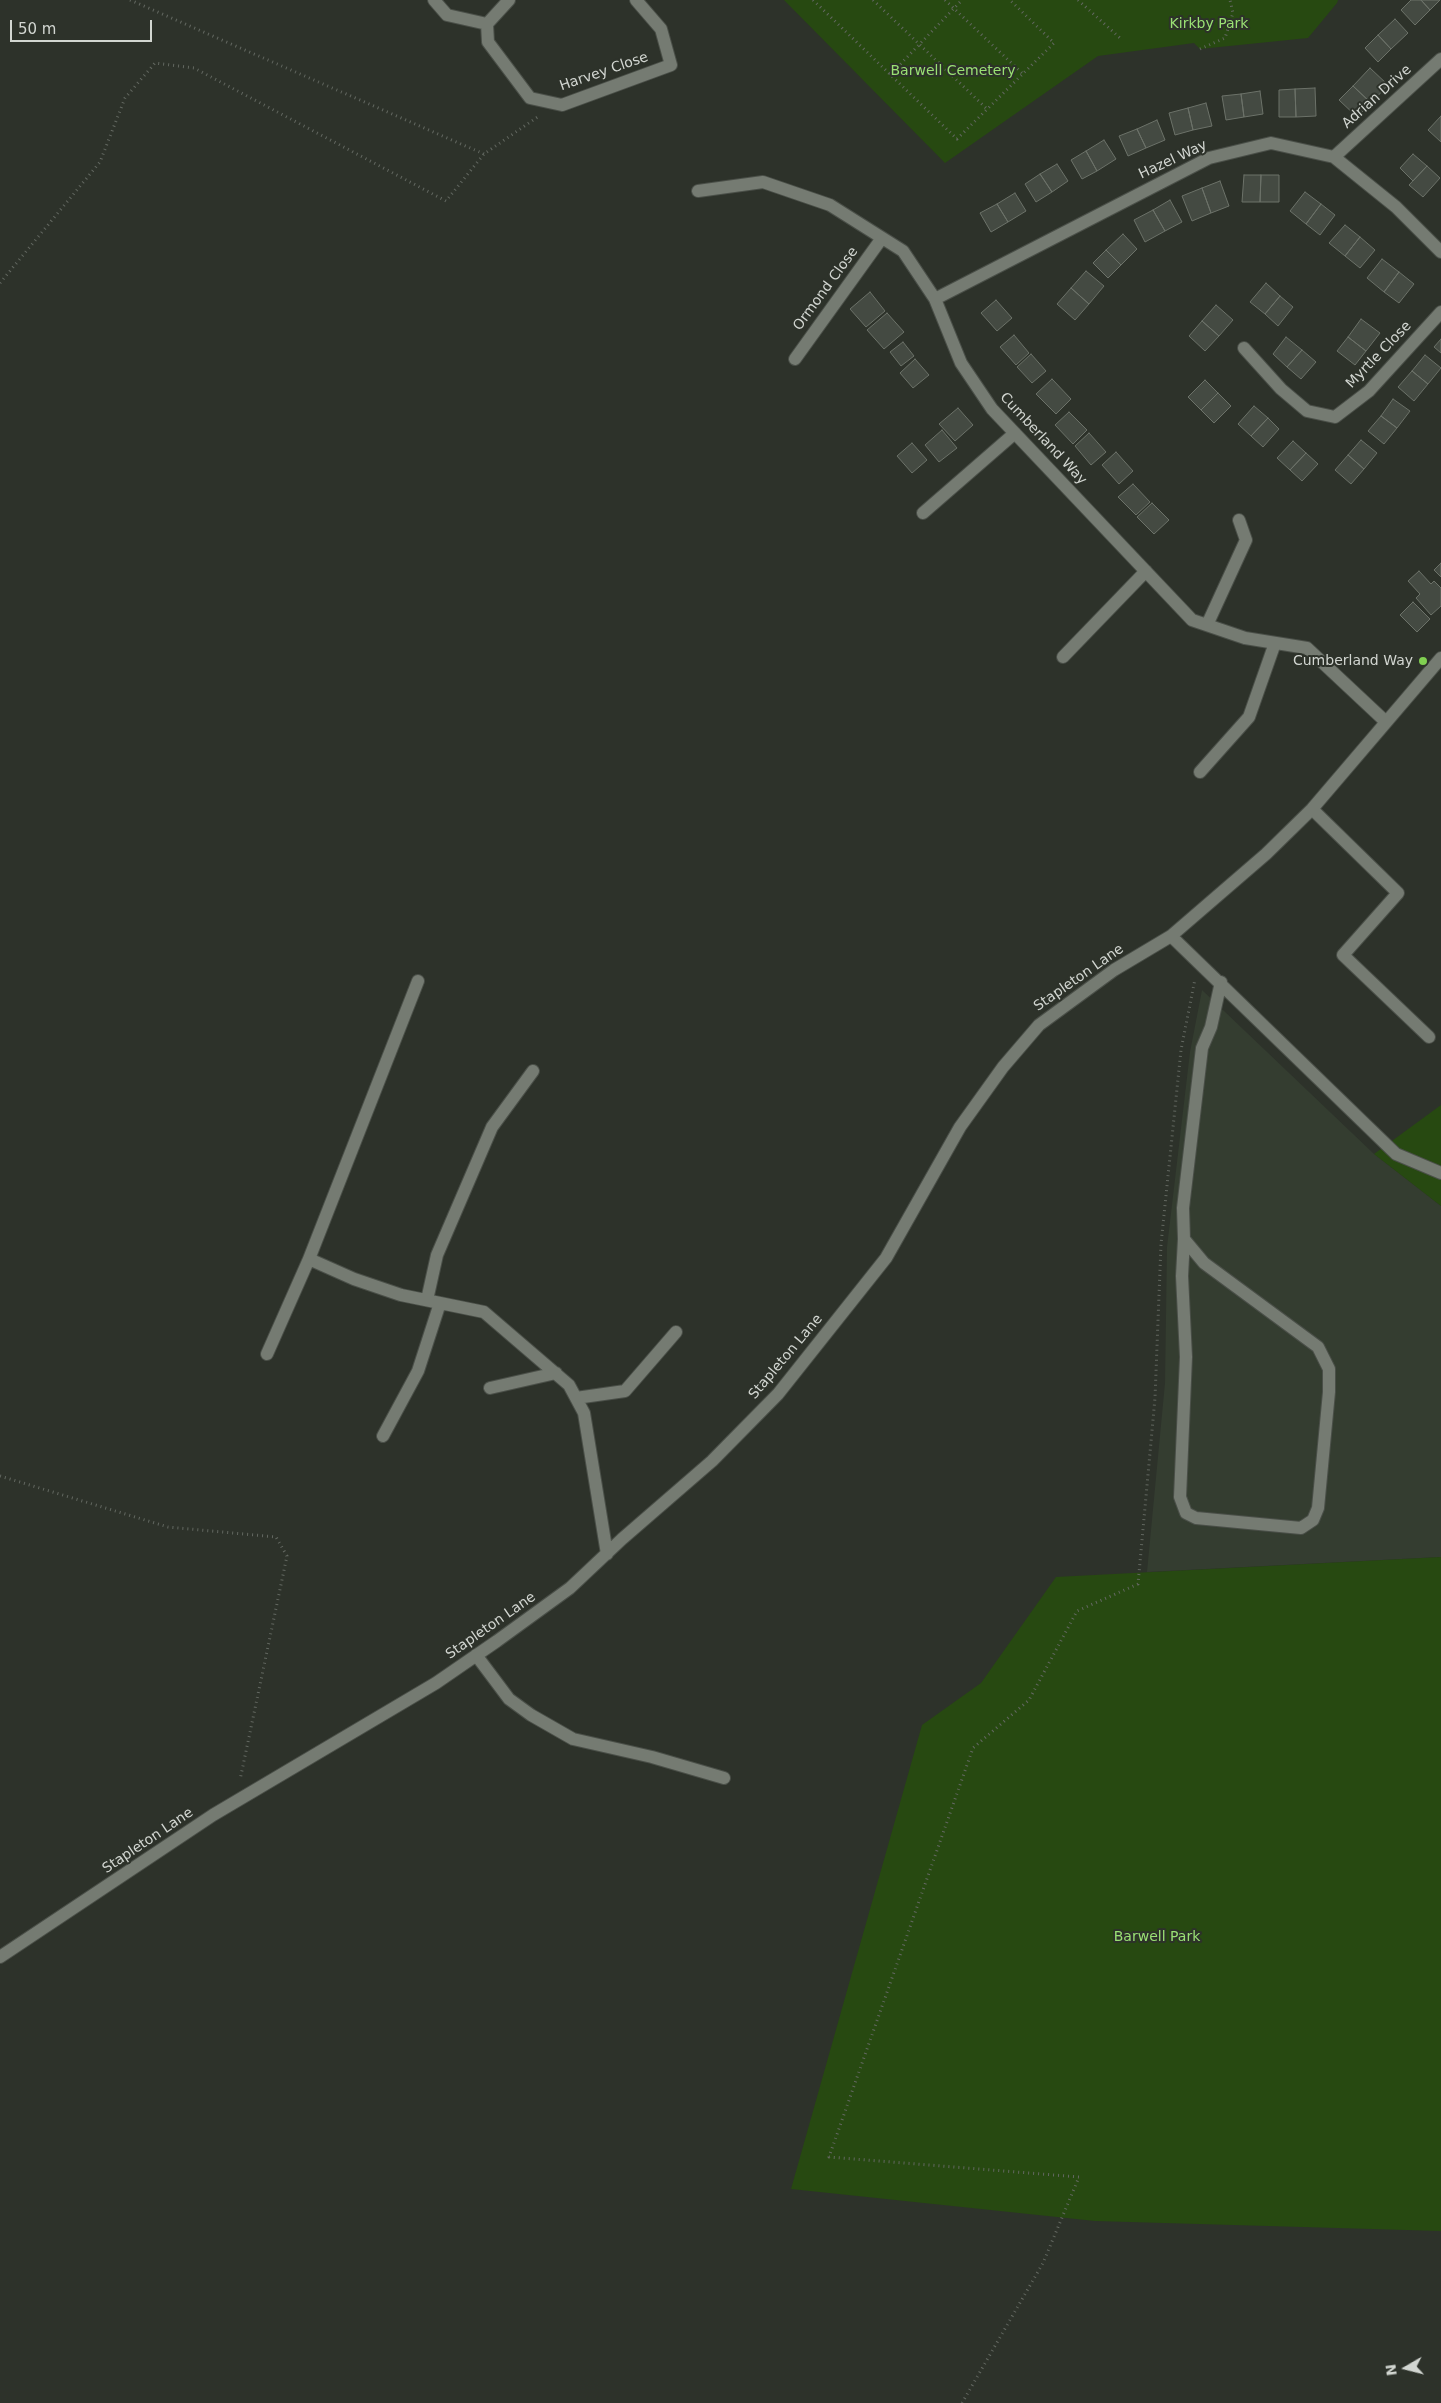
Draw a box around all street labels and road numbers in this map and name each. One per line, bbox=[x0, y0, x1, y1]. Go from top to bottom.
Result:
street label: Harvey Close bbox=[557, 49, 651, 95]
street label: Adrian Drive bbox=[1339, 62, 1415, 132]
street label: Hazel Way bbox=[1136, 137, 1210, 183]
street label: Ormond Close bbox=[790, 244, 862, 334]
street label: Myrtle Close bbox=[1343, 318, 1415, 392]
street label: Cumberland Way bbox=[996, 389, 1090, 489]
street label: Stapleton Lane bbox=[1031, 941, 1127, 1015]
street label: Stapleton Lane bbox=[746, 1311, 826, 1403]
street label: Stapleton Lane bbox=[443, 1589, 539, 1663]
street label: Stapleton Lane bbox=[100, 1805, 196, 1877]

